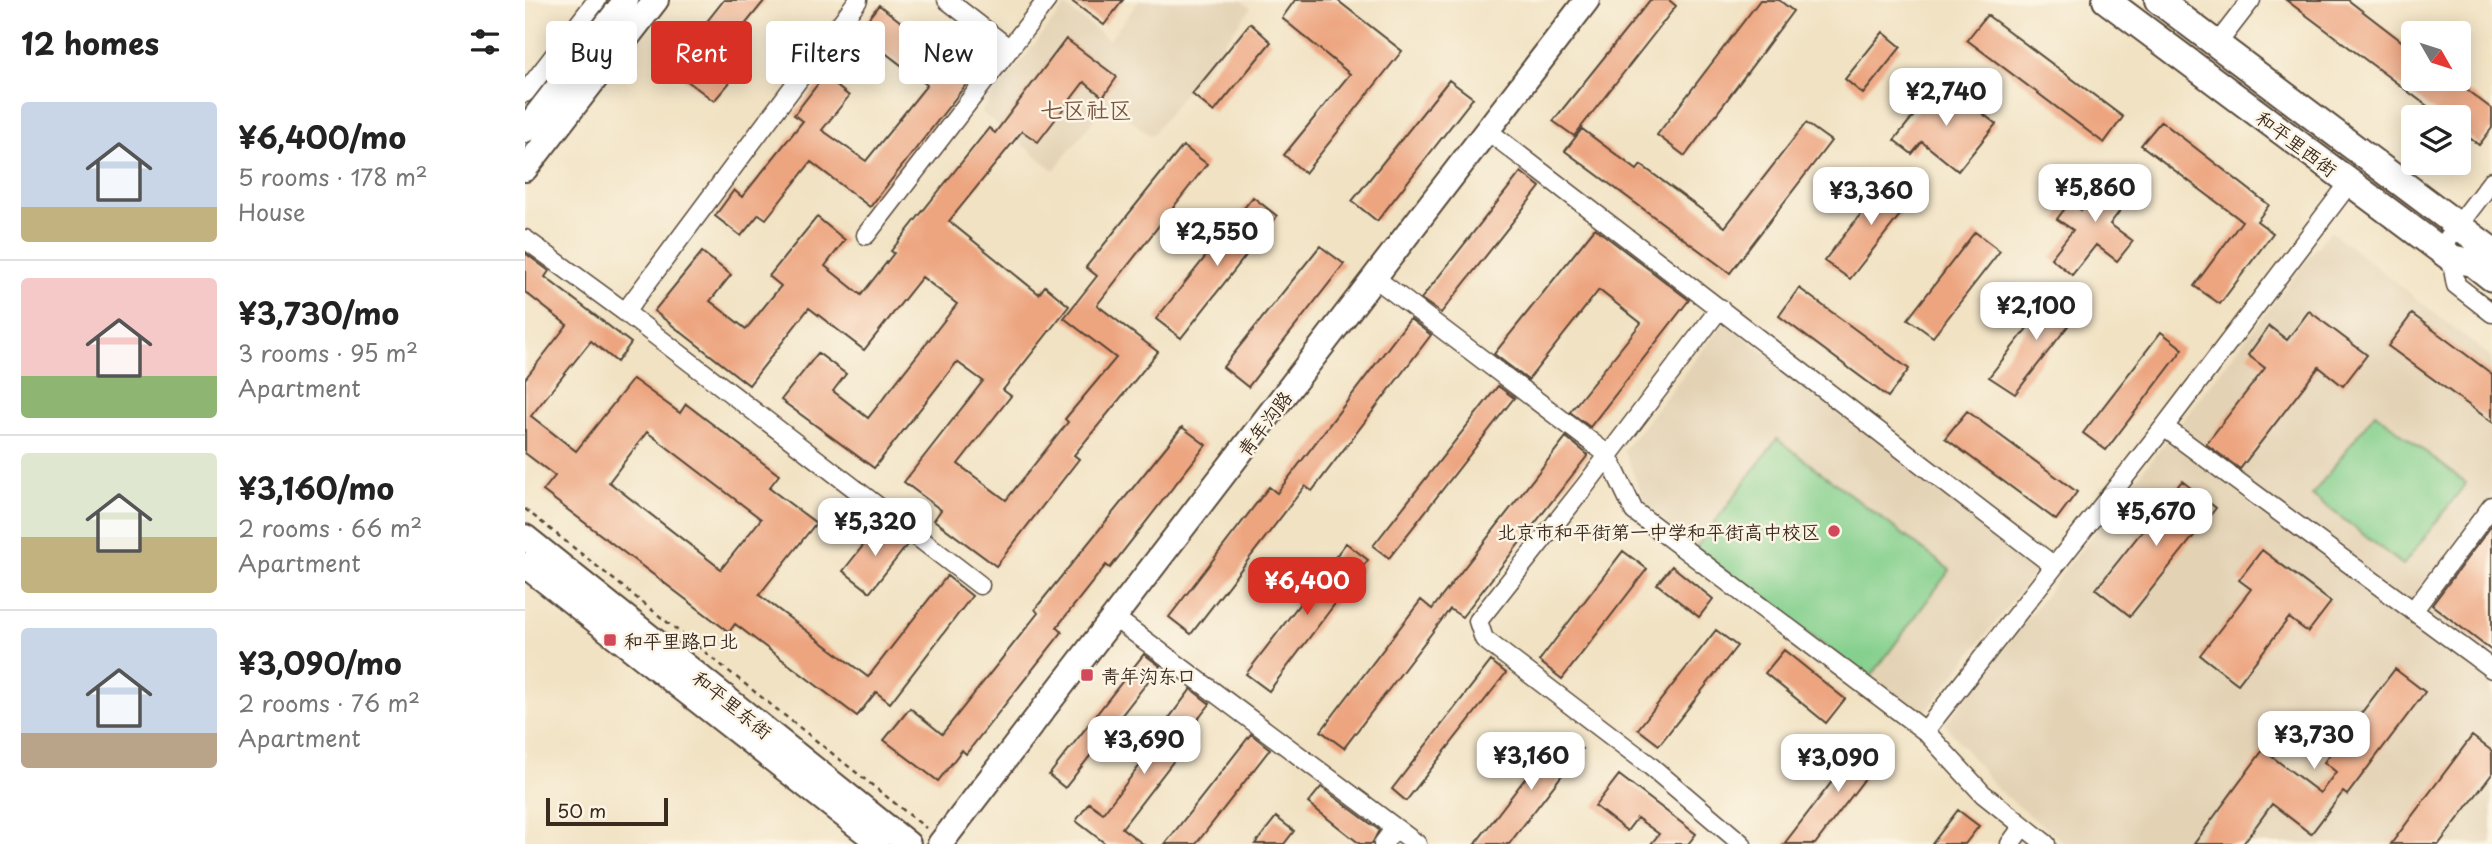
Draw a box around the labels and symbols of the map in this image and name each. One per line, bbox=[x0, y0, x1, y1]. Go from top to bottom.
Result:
north arrow bbox=[2401, 21, 2471, 91]
pin: ¥2,740 bbox=[1889, 68, 2003, 128]
district label: 七区社区 bbox=[1040, 91, 1132, 126]
street label: 和平里西街 bbox=[2251, 103, 2343, 183]
pin: ¥5,860 bbox=[2038, 164, 2152, 224]
pin: ¥3,360 bbox=[1814, 168, 1928, 227]
pin: ¥2,550 bbox=[1160, 208, 1274, 268]
pin: ¥2,100 bbox=[1979, 282, 2093, 342]
street label: 青年沟路 bbox=[1230, 384, 1298, 462]
pin: ¥5,670 bbox=[2099, 489, 2213, 548]
pin: ¥5,320 bbox=[818, 498, 932, 558]
place label: 北京市和平街第一中学和平街高中校区 bbox=[1497, 517, 1820, 545]
marker: 北京市和平街第一中学和平街高中校区 bbox=[1826, 523, 1842, 539]
pin: ¥6,400 bbox=[1250, 558, 1364, 617]
place label: 和平里路口北 bbox=[624, 626, 738, 654]
marker: 和平里路口北 bbox=[602, 632, 618, 648]
place label: 青年沟东口 bbox=[1101, 661, 1196, 689]
street label: 和平里东街 bbox=[687, 663, 779, 745]
marker: 青年沟东口 bbox=[1079, 667, 1095, 683]
pin: ¥3,730 bbox=[2257, 712, 2371, 771]
pin: ¥3,690 bbox=[1087, 716, 1201, 776]
pin: ¥3,160 bbox=[1474, 732, 1588, 792]
pin: ¥3,090 bbox=[1781, 734, 1895, 794]
scale bar bbox=[546, 795, 669, 827]

